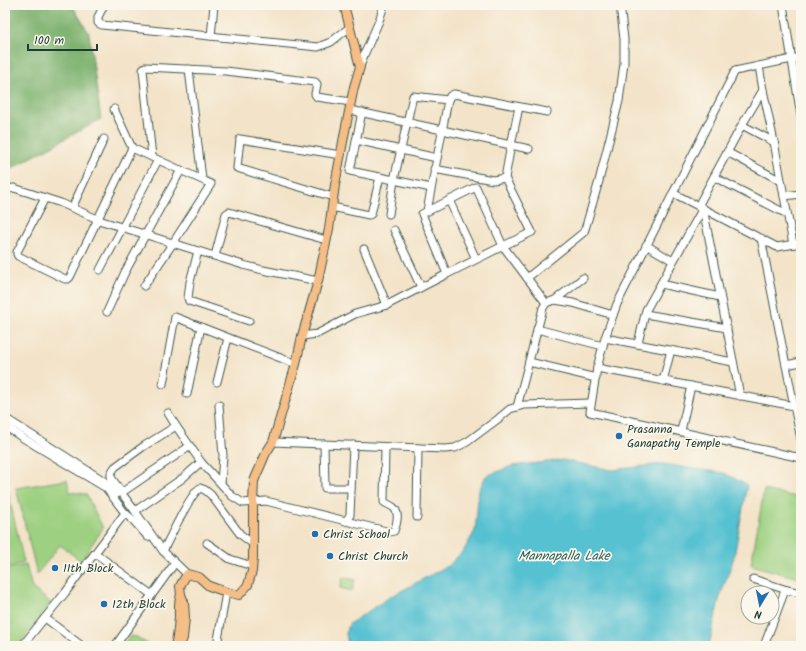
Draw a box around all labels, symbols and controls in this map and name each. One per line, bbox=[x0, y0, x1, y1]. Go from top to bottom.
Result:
scale bar bbox=[28, 26, 97, 52]
text: 100 m bbox=[34, 31, 65, 50]
place label: Prasanna Ganapathy Temple bbox=[627, 420, 721, 453]
marker: Prasanna Ganapathy Temple bbox=[614, 431, 624, 441]
place label: Christ School bbox=[323, 525, 390, 544]
marker: Christ School bbox=[310, 529, 320, 539]
water label: Mannapalla Lake bbox=[518, 546, 611, 567]
place label: Christ Church bbox=[338, 547, 408, 566]
marker: Christ Church bbox=[325, 551, 335, 561]
place label: 11th Block bbox=[63, 559, 114, 578]
marker: 11th Block bbox=[50, 563, 60, 573]
north arrow bbox=[740, 585, 780, 625]
place label: 12th Block bbox=[112, 595, 166, 614]
marker: 12th Block bbox=[99, 599, 109, 609]
text: N bbox=[753, 604, 763, 623]

